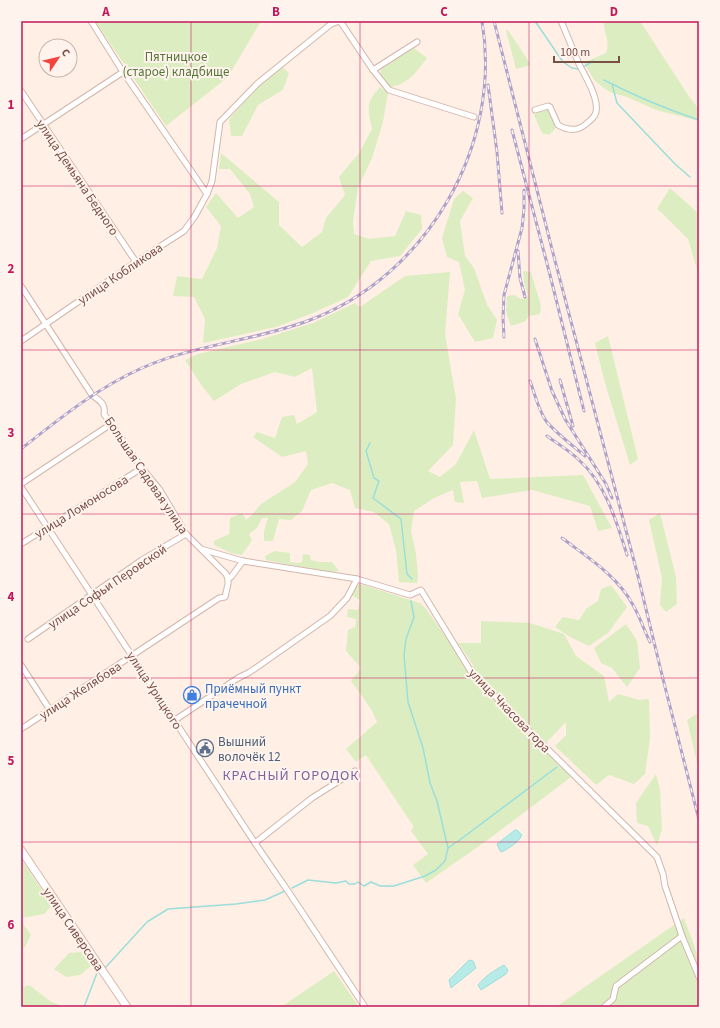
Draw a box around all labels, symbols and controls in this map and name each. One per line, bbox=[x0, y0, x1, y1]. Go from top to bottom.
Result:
text: A bbox=[101, 3, 110, 21]
text: B bbox=[272, 3, 280, 21]
text: C bbox=[440, 3, 448, 21]
text: D bbox=[610, 3, 618, 21]
north arrow bbox=[38, 38, 78, 78]
scale bar bbox=[554, 38, 619, 64]
text: 100 m bbox=[560, 44, 590, 61]
text: С bbox=[58, 46, 74, 60]
park label: Пятницкое (старое) кладбище bbox=[123, 48, 229, 81]
text: 1 bbox=[8, 96, 15, 114]
street label: улица Демьяна Бедного bbox=[32, 116, 123, 239]
street label: улица Кобликова bbox=[75, 239, 167, 309]
text: 2 bbox=[8, 260, 15, 278]
street label: Большая Садовая улица bbox=[100, 413, 192, 538]
text: 3 bbox=[8, 424, 15, 442]
street label: улица Ломоносова bbox=[31, 471, 132, 543]
street label: улица Софьи Перовской bbox=[45, 540, 170, 633]
text: 4 bbox=[8, 588, 15, 606]
street label: улица Урицкого bbox=[122, 648, 186, 733]
street label: улица Желябова bbox=[36, 658, 125, 724]
street label: улица Чкасова гора bbox=[464, 664, 554, 757]
place label: Приёмный пункт прачечной bbox=[205, 680, 301, 713]
shop icon: Приёмный пункт прачечной bbox=[182, 685, 202, 705]
place label: Вышний волочёк 12 bbox=[218, 733, 281, 766]
public building icon: Вышний волочёк 12 bbox=[195, 738, 215, 758]
text: 5 bbox=[8, 752, 15, 770]
district label: КРАСНЫЙ ГОРОДОК bbox=[223, 766, 359, 786]
street label: улица Сиверсова bbox=[38, 884, 108, 975]
text: 6 bbox=[8, 916, 15, 934]

